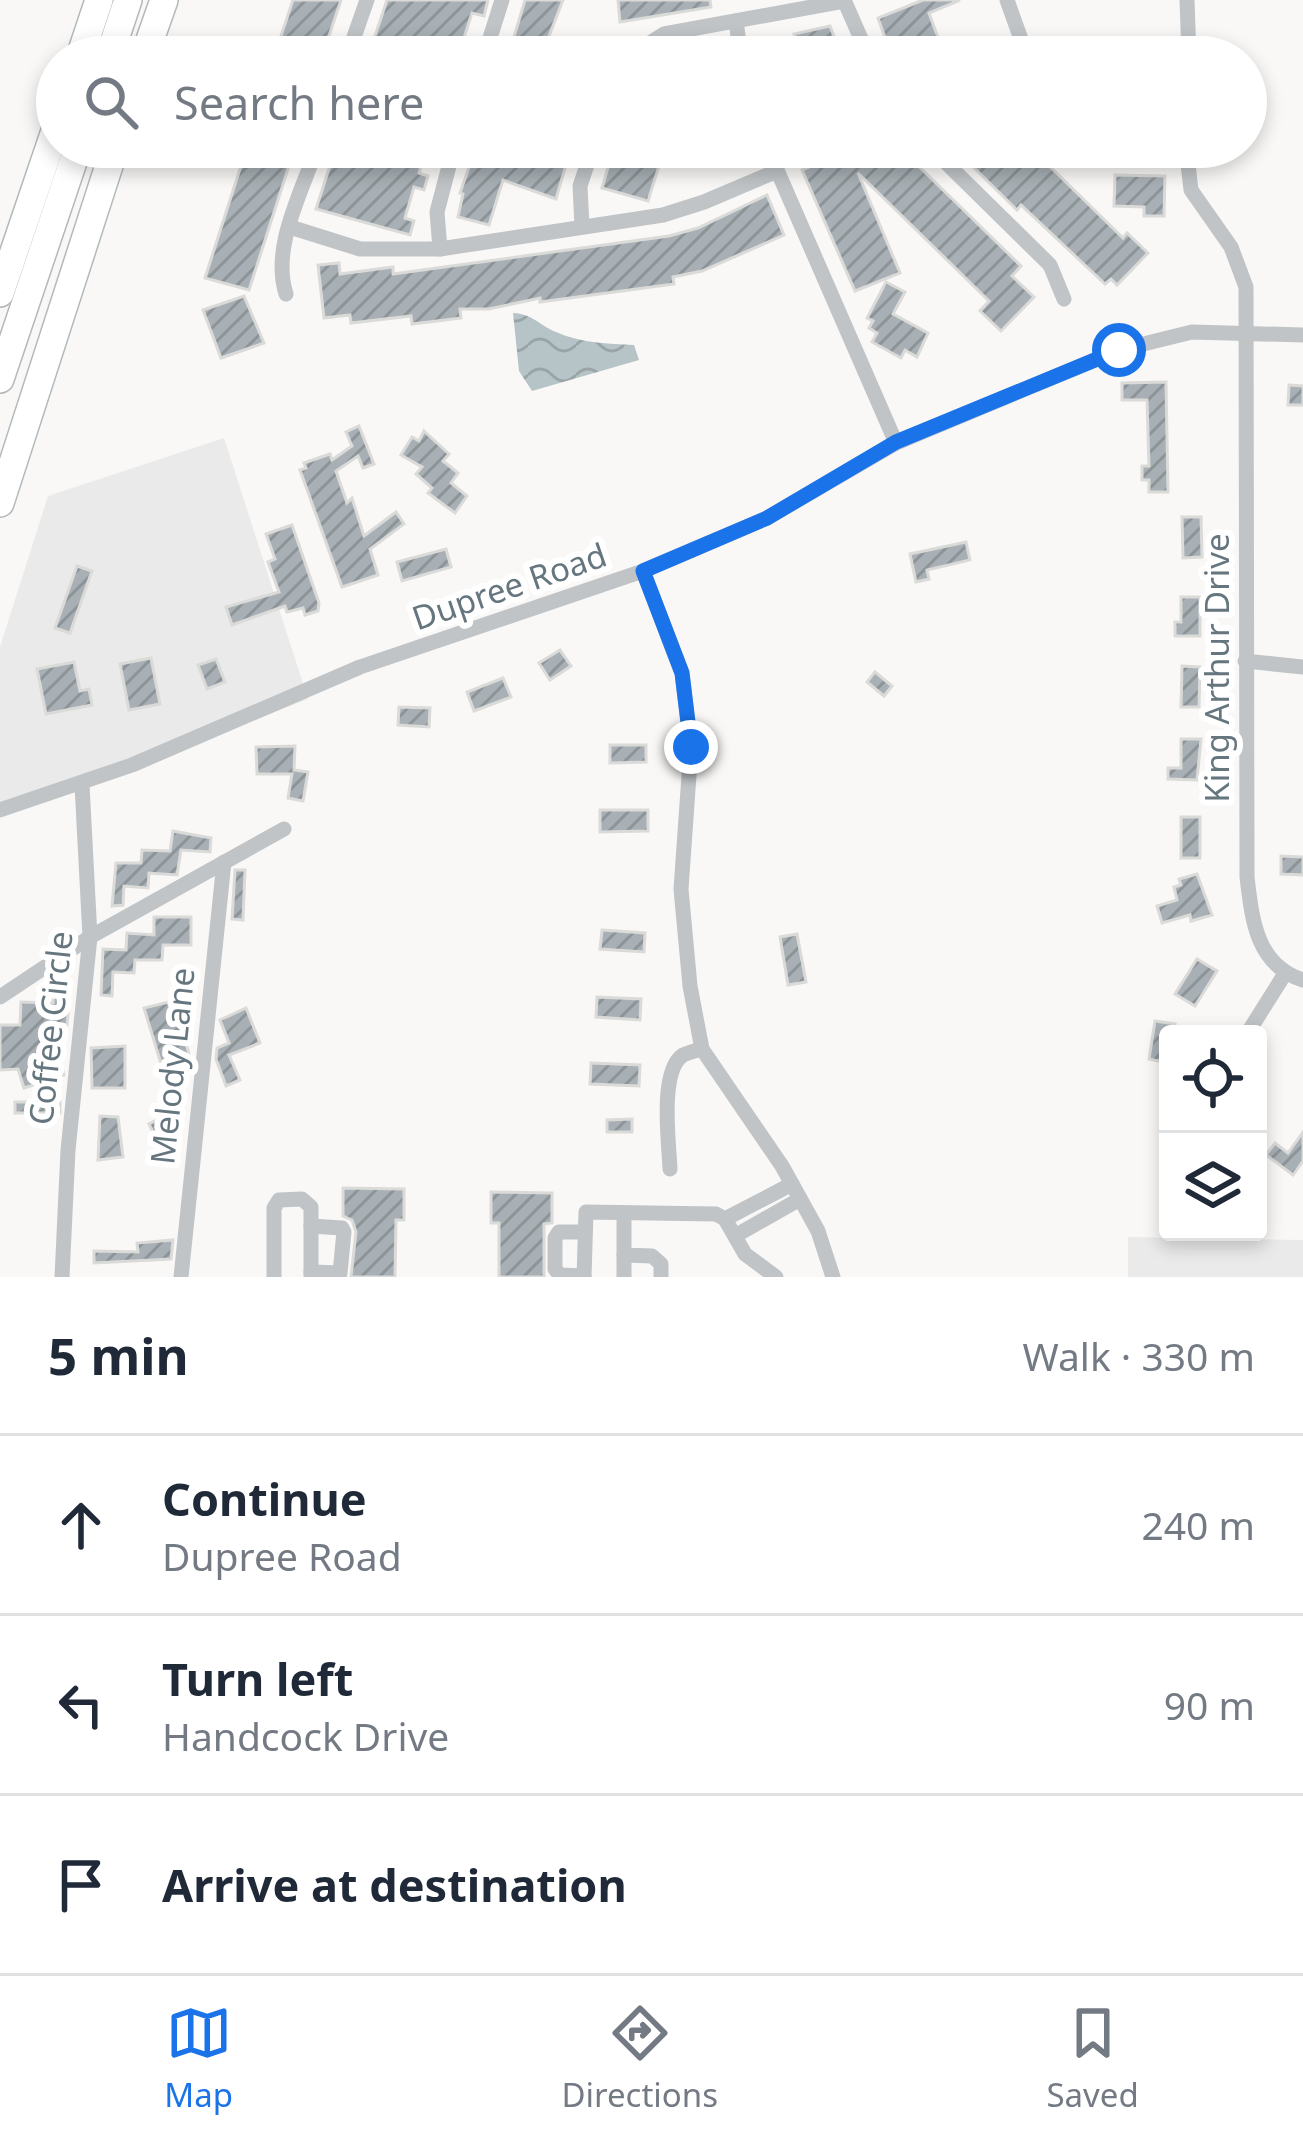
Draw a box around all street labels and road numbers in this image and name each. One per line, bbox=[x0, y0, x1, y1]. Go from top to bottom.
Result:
street label: Dupree Road bbox=[406, 532, 612, 640]
street label: King Arthur Drive bbox=[1194, 533, 1239, 803]
street label: Coffee Circle bbox=[17, 929, 83, 1127]
street label: Melody Lane bbox=[139, 965, 205, 1167]

